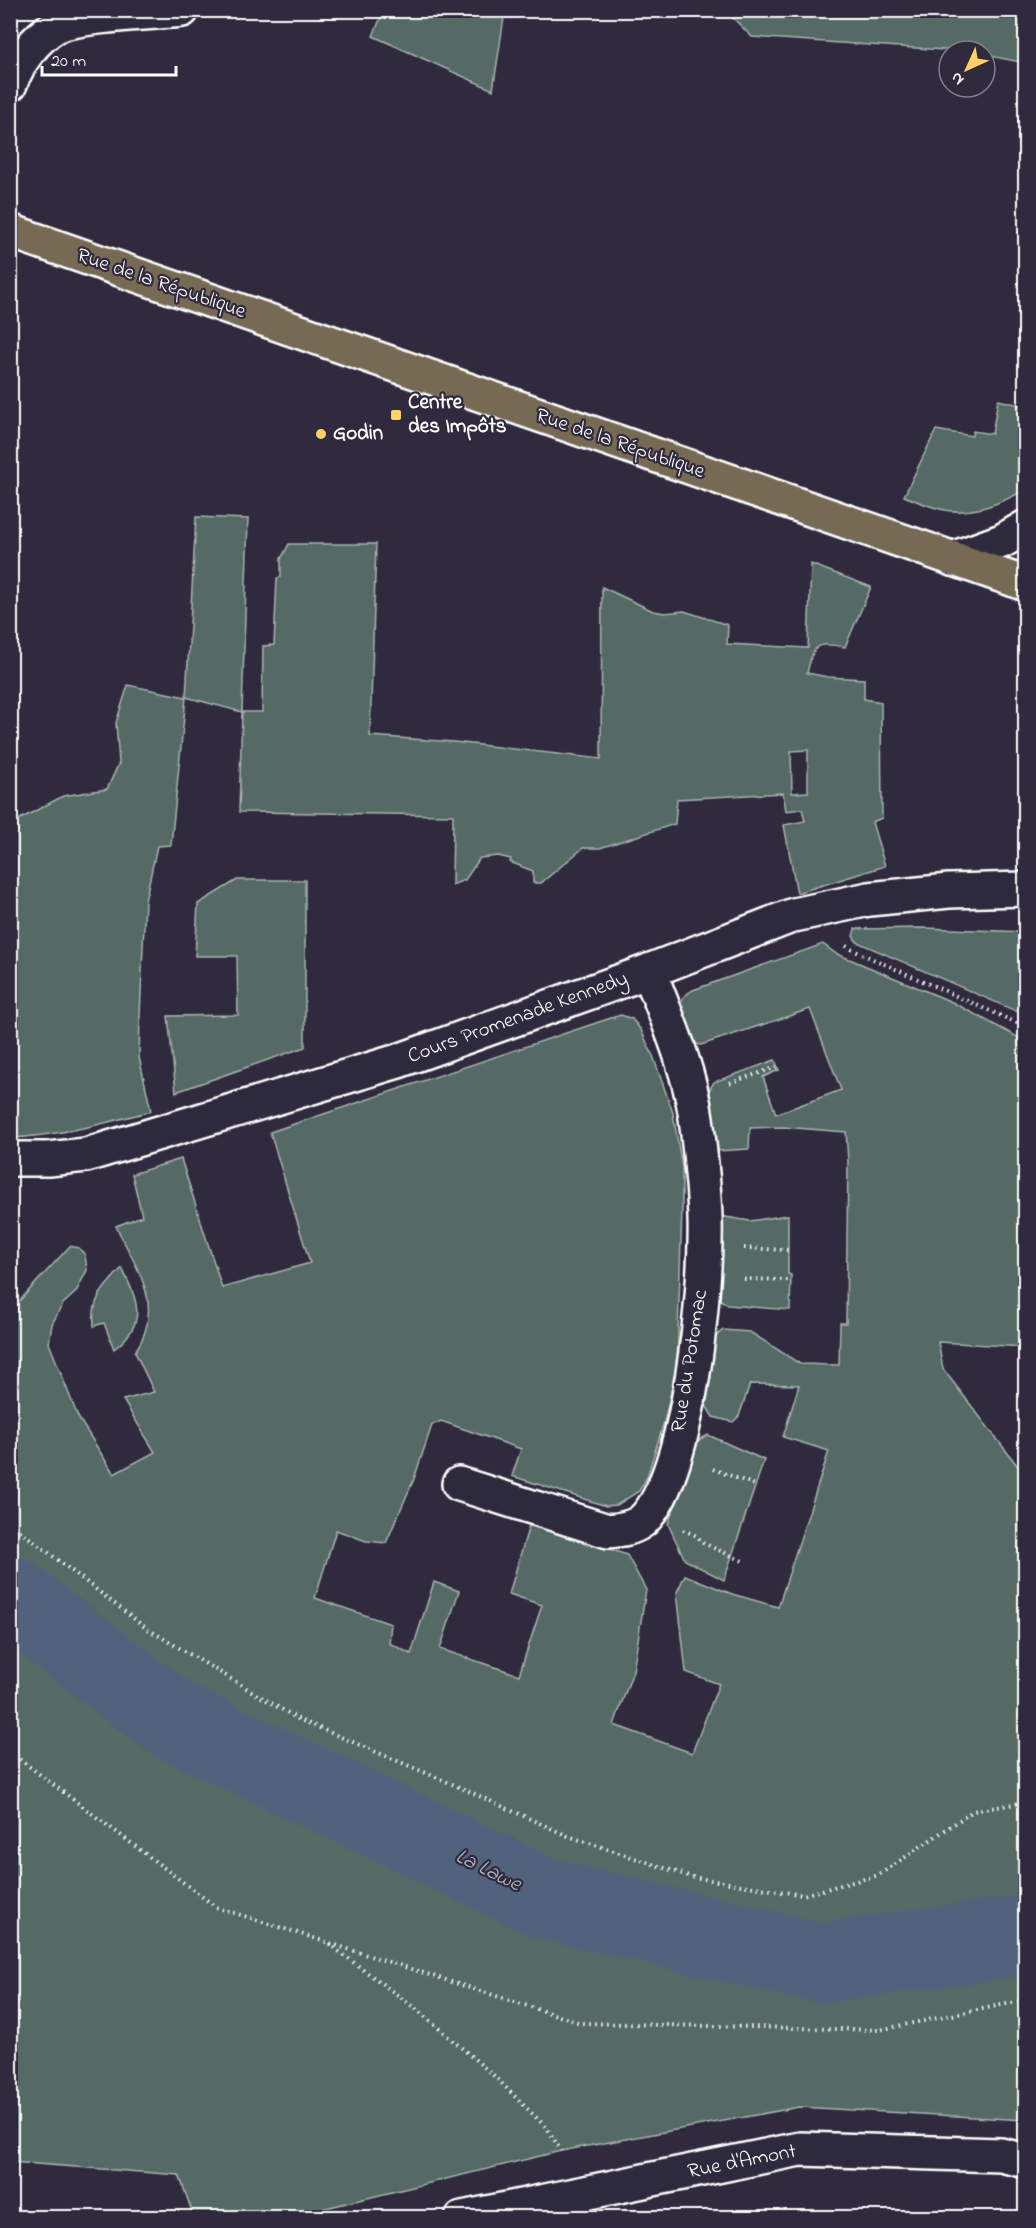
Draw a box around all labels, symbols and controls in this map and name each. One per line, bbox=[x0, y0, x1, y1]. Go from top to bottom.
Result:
scale bar bbox=[42, 39, 176, 77]
north arrow bbox=[937, 39, 997, 99]
text: 20 m bbox=[51, 49, 86, 75]
text: N bbox=[945, 66, 970, 91]
street label: Rue de la République bbox=[72, 241, 250, 327]
place label: Centre des Impôts bbox=[408, 388, 507, 442]
street label: Rue de la République bbox=[531, 401, 709, 487]
marker: Centre des Impôts bbox=[389, 408, 403, 422]
place label: Godin bbox=[333, 419, 383, 449]
marker: Godin bbox=[314, 427, 328, 441]
street label: Cours Promenade Kennedy bbox=[404, 964, 633, 1074]
street label: Rue du Potomac bbox=[664, 1287, 716, 1434]
water label: La Lawe bbox=[450, 1841, 527, 1901]
street label: Rue d'Amont bbox=[685, 2137, 799, 2187]

